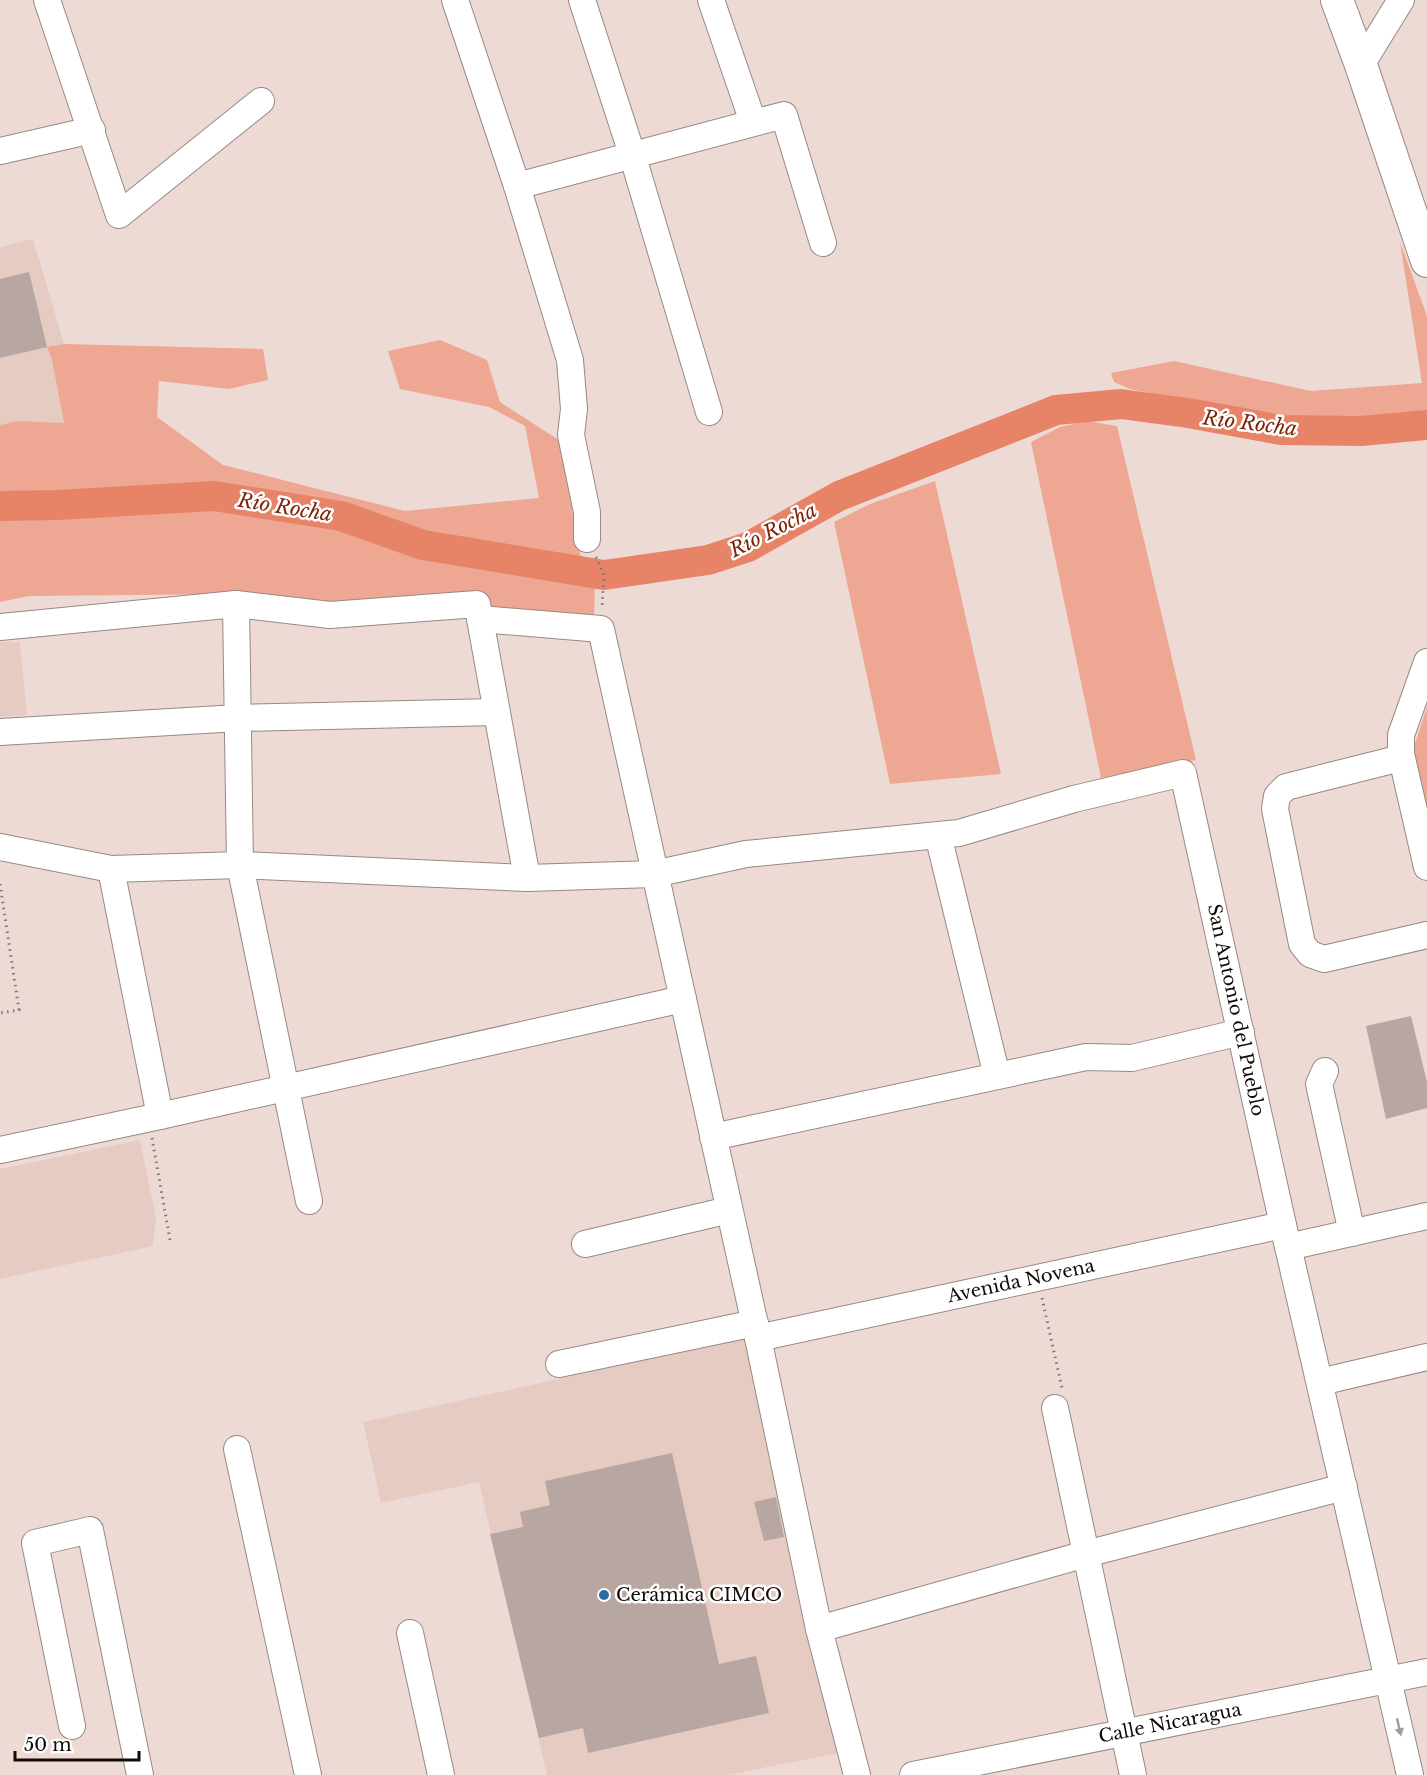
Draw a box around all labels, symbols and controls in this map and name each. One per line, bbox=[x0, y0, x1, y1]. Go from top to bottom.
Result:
water label: Río Rocha bbox=[1201, 405, 1298, 441]
water label: Río Rocha bbox=[235, 488, 334, 526]
water label: Río Rocha bbox=[724, 498, 821, 563]
street label: San Antonio del Pueblo bbox=[1203, 902, 1269, 1118]
street label: Avenida Novena bbox=[944, 1255, 1097, 1308]
place label: Cerámica CIMCO bbox=[616, 1584, 782, 1606]
marker: Cerámica CIMCO bbox=[597, 1588, 611, 1602]
street label: Calle Nicaragua bbox=[1097, 1698, 1243, 1748]
one-way arrow bbox=[1395, 1718, 1405, 1736]
scale bar bbox=[15, 1724, 140, 1762]
text: 50 m bbox=[24, 1734, 72, 1756]

